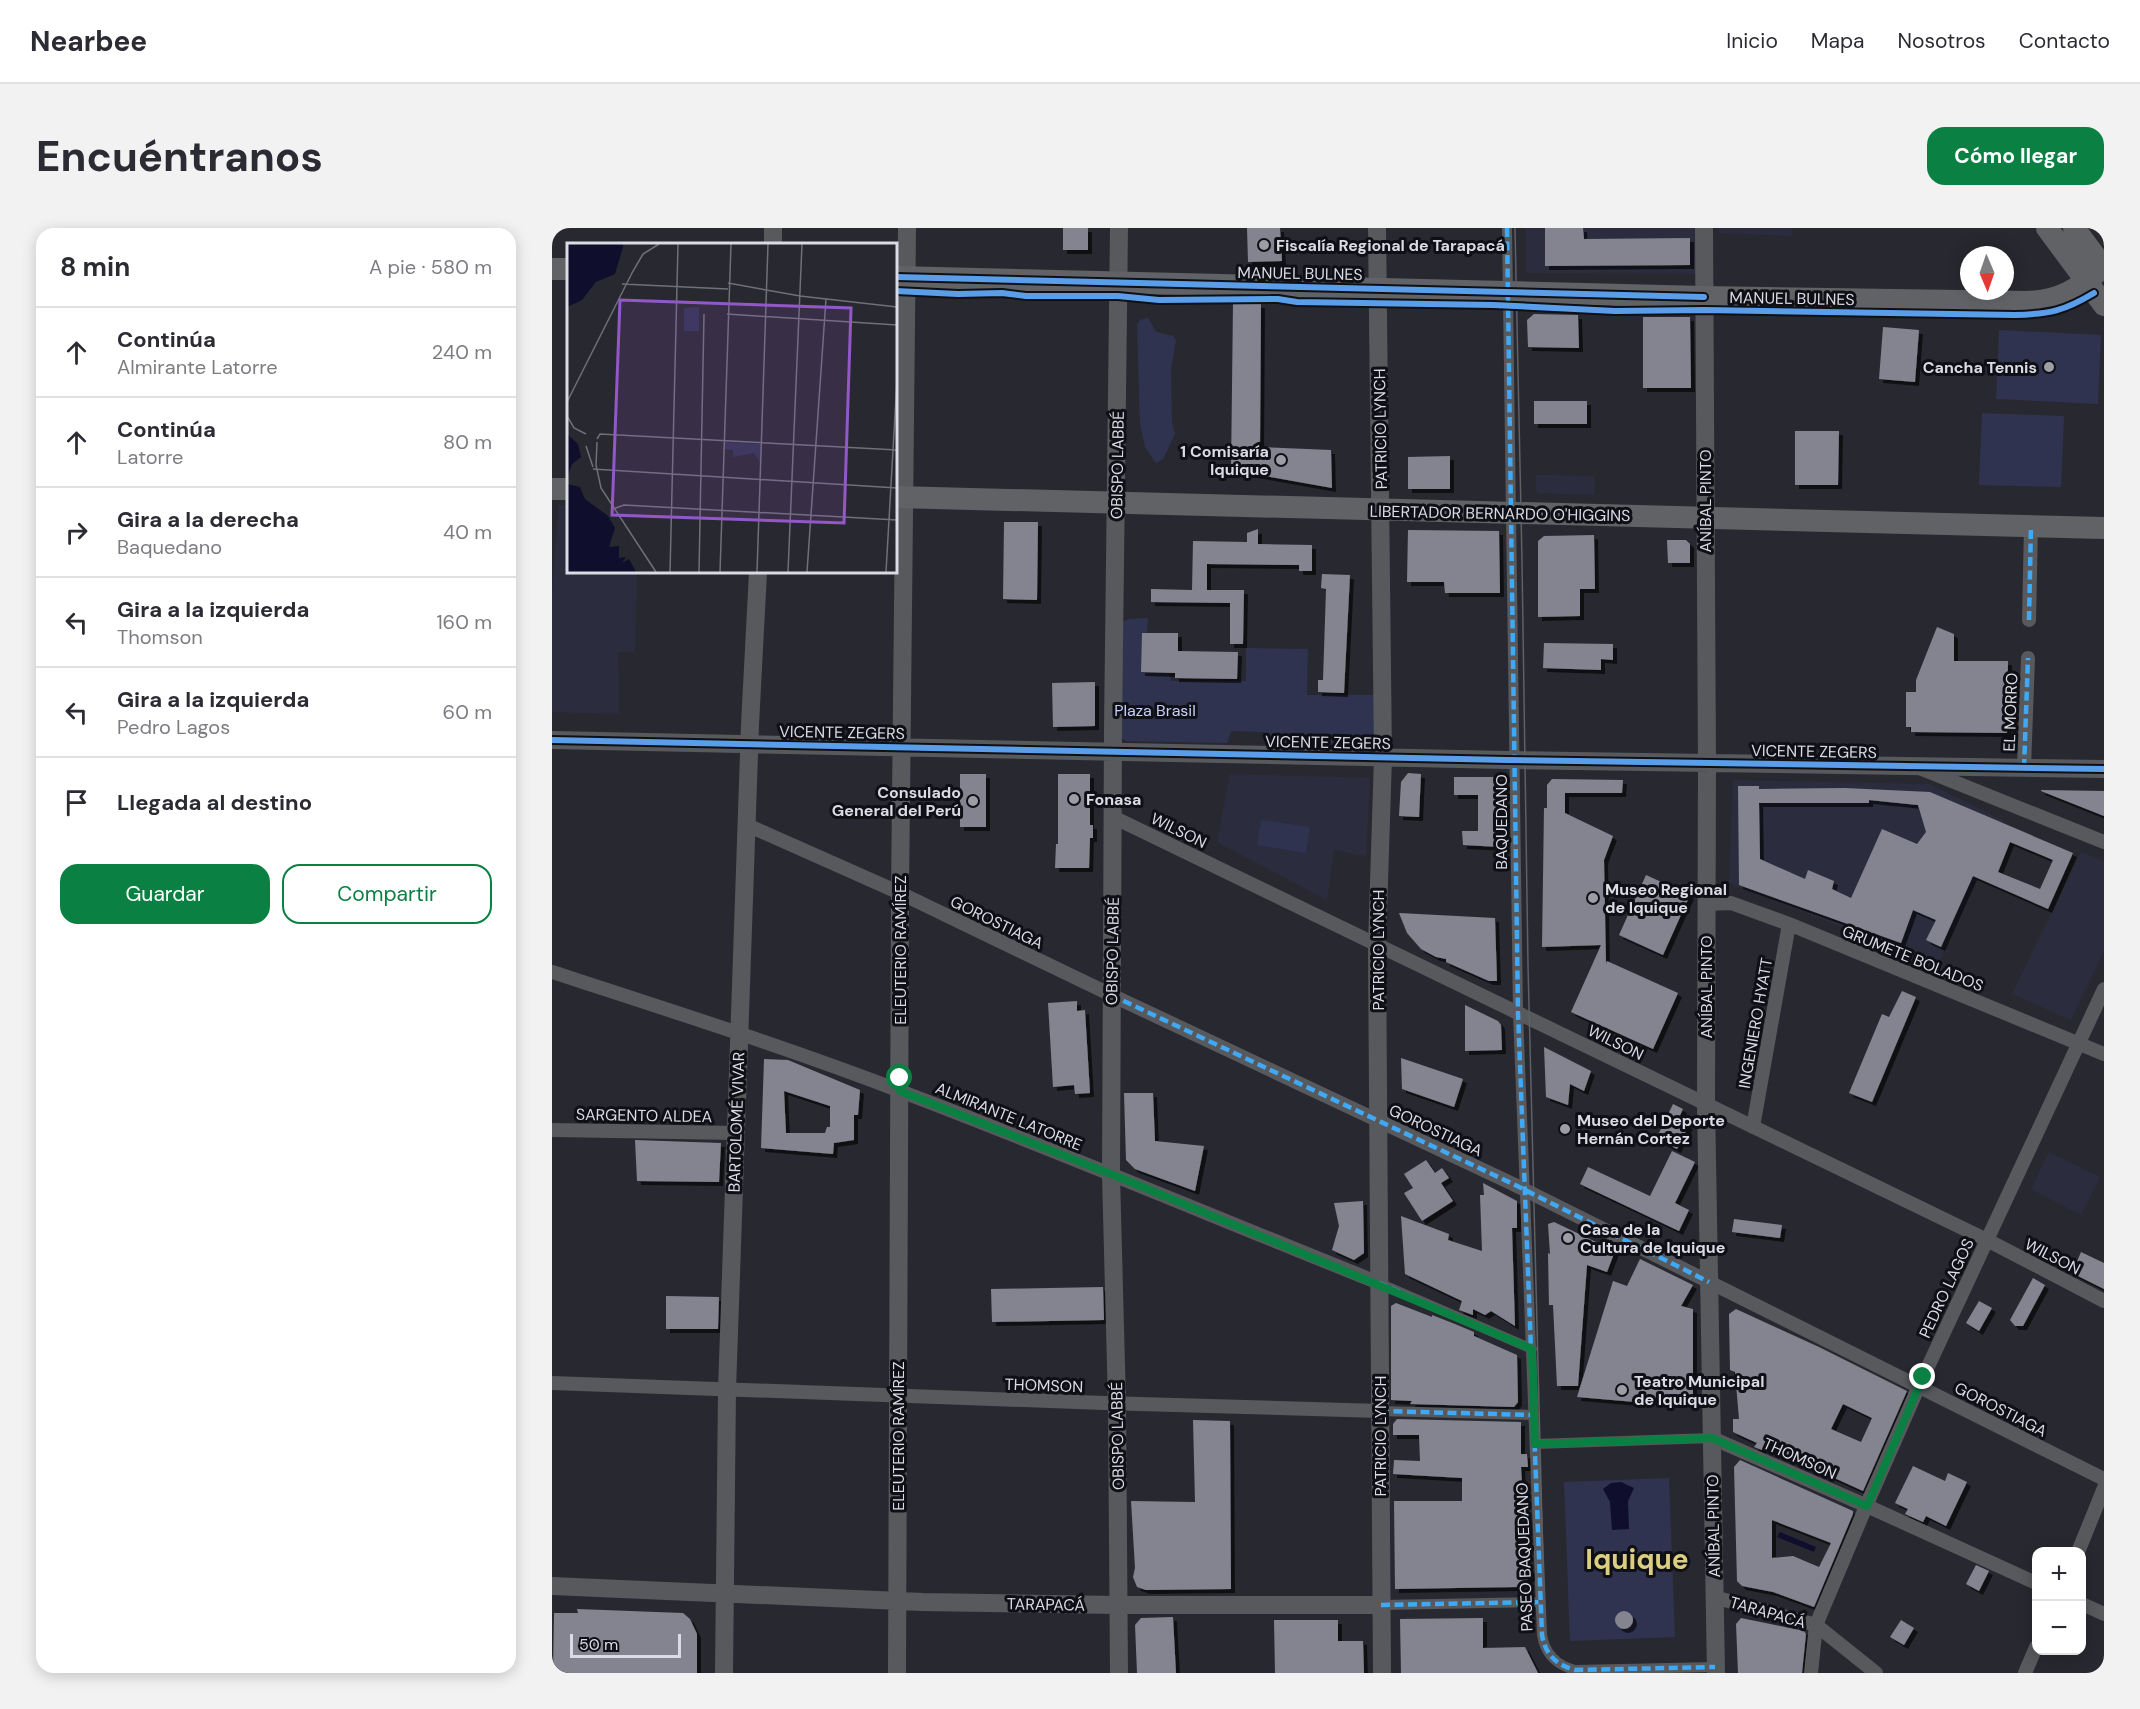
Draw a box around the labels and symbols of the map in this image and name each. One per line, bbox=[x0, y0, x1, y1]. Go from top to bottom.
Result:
place label: Fiscalía Regional de Tarapacá bbox=[1276, 235, 1505, 256]
marker: Fiscalía Regional de Tarapacá bbox=[1257, 238, 1271, 252]
inset map bbox=[567, 243, 897, 573]
north arrow bbox=[1960, 246, 2014, 300]
street label: MANUEL BULNES bbox=[1237, 262, 1363, 285]
street label: MANUEL BULNES bbox=[1729, 287, 1855, 310]
place label: Cancha Tennis bbox=[1923, 357, 2037, 378]
marker: Cancha Tennis bbox=[2042, 360, 2056, 374]
street label: PATRICIO LYNCH bbox=[1369, 368, 1392, 490]
street label: OBISPO LABBÉ bbox=[1106, 411, 1129, 519]
place label: 1 Comisaría Iquique bbox=[1180, 441, 1269, 480]
street label: ANÍBAL PINTO bbox=[1695, 449, 1716, 553]
marker: 1 Comisaría Iquique bbox=[1274, 453, 1288, 467]
street label: LIBERTADOR BERNARDO O'HIGGINS bbox=[1369, 501, 1631, 526]
street label: EL MORRO bbox=[1999, 672, 2022, 752]
park label: Plaza Brasil bbox=[1114, 700, 1196, 721]
street label: VICENTE ZEGERS bbox=[779, 721, 905, 744]
street label: VICENTE ZEGERS bbox=[1265, 731, 1391, 754]
street label: VICENTE ZEGERS bbox=[1751, 740, 1877, 763]
street label: BAQUEDANO bbox=[1491, 774, 1512, 870]
place label: Consulado General del Perú bbox=[832, 782, 961, 821]
place label: Fonasa bbox=[1086, 789, 1141, 810]
marker: Fonasa bbox=[1067, 792, 1081, 806]
marker: Consulado General del Perú bbox=[966, 794, 980, 808]
street label: WILSON bbox=[1147, 808, 1210, 853]
street label: ELEUTERIO RAMÍREZ bbox=[890, 875, 911, 1025]
place label: Museo Regional de Iquique bbox=[1605, 879, 1727, 918]
street label: PATRICIO LYNCH bbox=[1368, 890, 1389, 1010]
street label: GOROSTIAGA bbox=[947, 891, 1047, 954]
marker: Museo Regional de Iquique bbox=[1586, 891, 1600, 905]
street label: OBISPO LABBÉ bbox=[1101, 897, 1124, 1005]
street label: GRUMETE BOLADOS bbox=[1839, 921, 1987, 996]
street label: ANÍBAL PINTO bbox=[1696, 935, 1717, 1039]
street label: INGENIERO HYATT bbox=[1734, 956, 1777, 1090]
street label: WILSON bbox=[1584, 1020, 1647, 1065]
street label: BARTOLOMÉ VIVAR bbox=[724, 1051, 749, 1193]
route start bbox=[886, 1064, 912, 1090]
street label: ALMIRANTE LATORRE bbox=[932, 1077, 1085, 1155]
street label: GOROSTIAGA bbox=[1386, 1100, 1486, 1161]
street label: SARGENTO ALDEA bbox=[576, 1104, 713, 1127]
place label: Museo del Deporte Hernán Cortez bbox=[1577, 1110, 1725, 1149]
marker: Museo del Deporte Hernán Cortez bbox=[1558, 1122, 1572, 1136]
place label: Casa de la Cultura de Iquique bbox=[1580, 1219, 1725, 1258]
marker: Casa de la Cultura de Iquique bbox=[1561, 1231, 1575, 1245]
street label: WILSON bbox=[2021, 1233, 2084, 1279]
street label: PEDRO LAGOS bbox=[1914, 1235, 1979, 1341]
street label: ELEUTERIO RAMÍREZ bbox=[888, 1361, 909, 1511]
route end bbox=[1909, 1363, 1935, 1389]
place label: Teatro Municipal de Iquique bbox=[1634, 1371, 1764, 1410]
street label: THOMSON bbox=[1004, 1374, 1084, 1397]
street label: PATRICIO LYNCH bbox=[1370, 1376, 1391, 1496]
street label: GOROSTIAGA bbox=[1951, 1377, 2051, 1442]
street label: OBISPO LABBÉ bbox=[1106, 1382, 1129, 1490]
marker: Teatro Municipal de Iquique bbox=[1615, 1383, 1629, 1397]
street label: THOMSON bbox=[1760, 1433, 1840, 1484]
street label: ANÍBAL PINTO bbox=[1702, 1474, 1725, 1578]
street label: PASEO BAQUEDANO bbox=[1511, 1482, 1538, 1632]
district label: Iquique bbox=[1585, 1541, 1689, 1578]
street label: TARAPACÁ bbox=[1727, 1592, 1809, 1633]
street label: TARAPACÁ bbox=[1007, 1593, 1086, 1616]
scale bar bbox=[570, 1631, 681, 1658]

